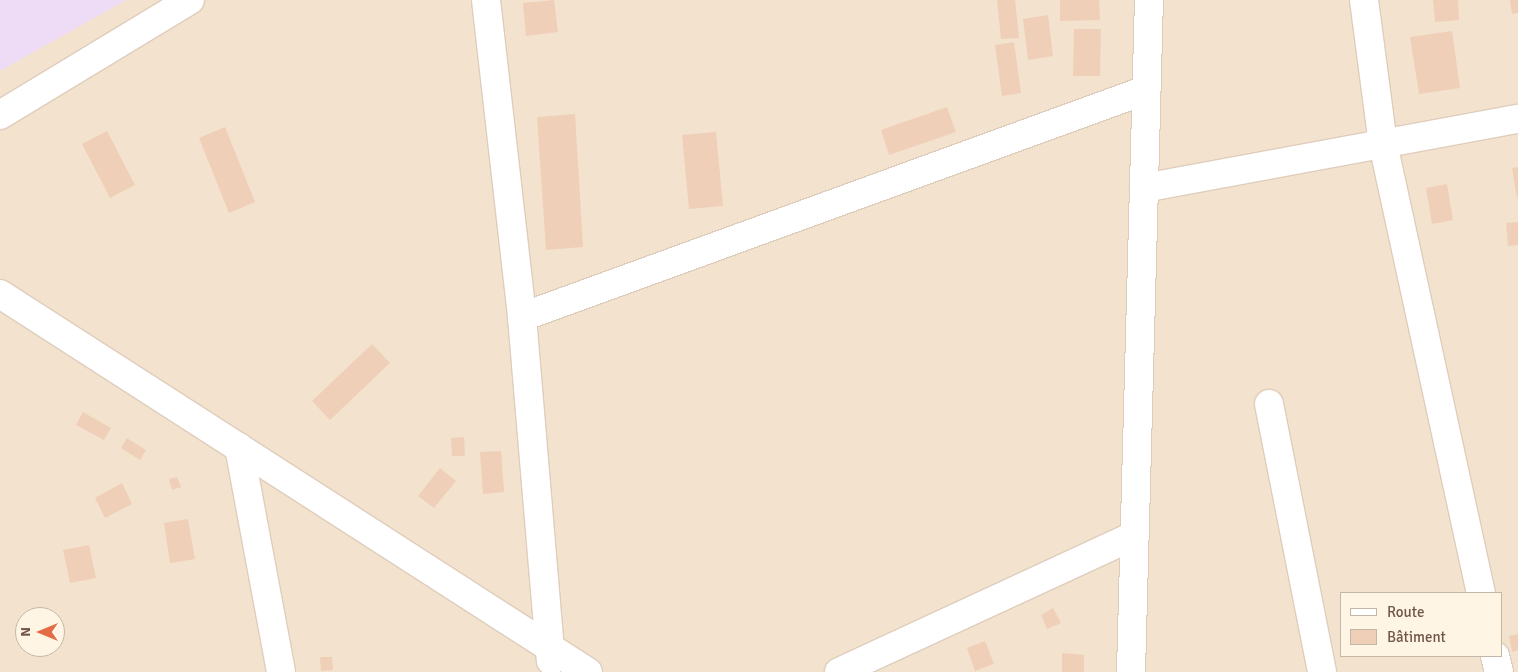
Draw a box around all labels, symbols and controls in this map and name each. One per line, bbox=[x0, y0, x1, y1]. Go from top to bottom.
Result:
legend bbox=[1340, 592, 1503, 657]
text: Route bbox=[1387, 603, 1424, 621]
north arrow bbox=[15, 607, 65, 657]
text: N bbox=[17, 627, 34, 637]
text: Bâtiment bbox=[1387, 628, 1446, 646]

